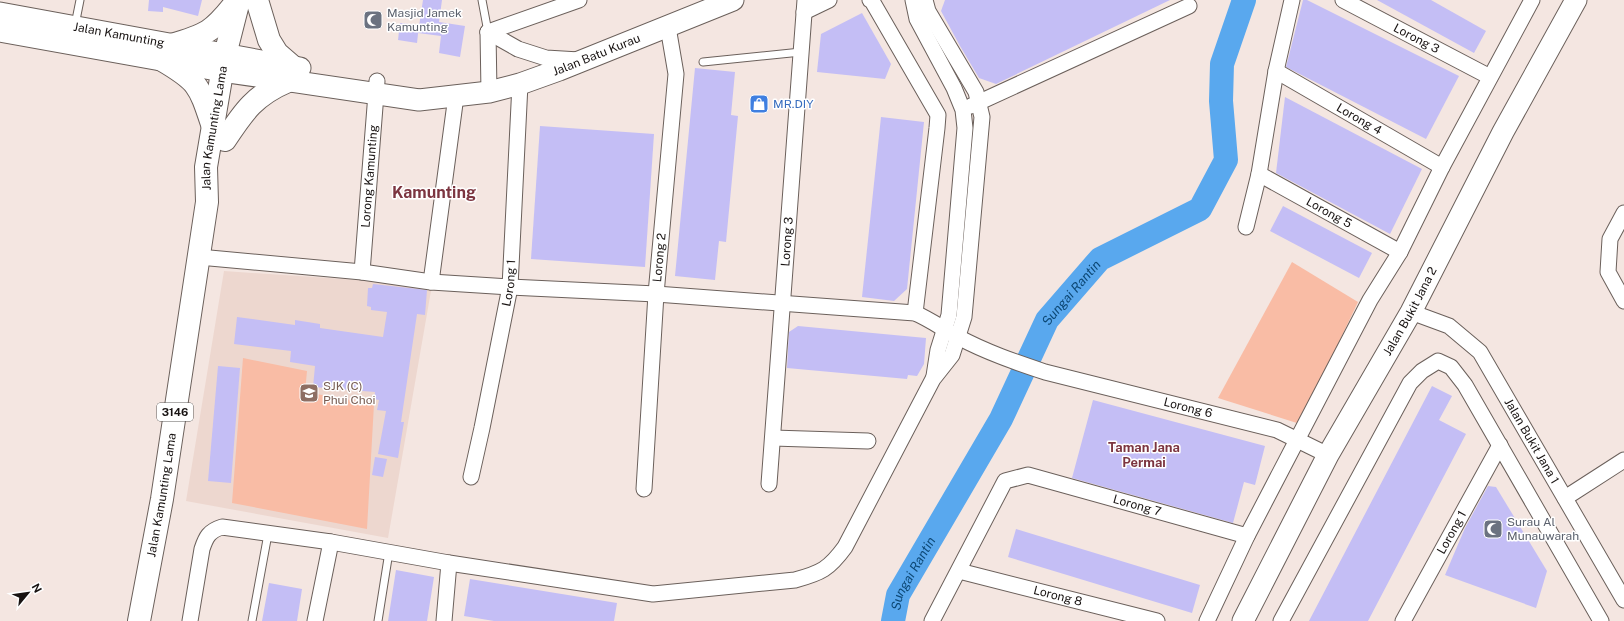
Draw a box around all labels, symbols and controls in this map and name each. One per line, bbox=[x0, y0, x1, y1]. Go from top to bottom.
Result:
place label: Masjid Jamek Kamunting bbox=[387, 6, 462, 34]
mosque icon: Masjid Jamek Kamunting bbox=[362, 9, 384, 31]
street label: Jalan Kamunting bbox=[72, 20, 166, 50]
street label: Lorong 3 bbox=[1391, 21, 1442, 56]
street label: Jalan Batu Kurau bbox=[551, 31, 642, 79]
street label: Jalan Kamunting Lama bbox=[199, 65, 230, 191]
shop icon: MR.DIY bbox=[748, 93, 770, 115]
place label: MR.DIY bbox=[773, 97, 814, 111]
street label: Lorong 4 bbox=[1334, 101, 1385, 138]
street label: Lorong Kamunting bbox=[358, 124, 381, 228]
district label: Kamunting bbox=[392, 183, 476, 202]
street label: Lorong 5 bbox=[1304, 195, 1355, 231]
street label: Lorong 3 bbox=[778, 216, 796, 267]
street label: Lorong 2 bbox=[650, 232, 669, 283]
water label: Sungai Rantin bbox=[1039, 257, 1104, 327]
street label: Lorong 1 bbox=[499, 259, 518, 308]
street label: Jalan Bukit Jana 2 bbox=[1380, 265, 1440, 358]
place label: SJK (C) Phui Choi bbox=[323, 379, 375, 407]
school or university icon: SJK (C) Phui Choi bbox=[298, 382, 320, 404]
street label: Lorong 6 bbox=[1162, 395, 1214, 421]
street label: Jalan Bukit Jana 1 bbox=[1501, 396, 1562, 486]
road number: 3146 bbox=[157, 403, 193, 421]
street label: Jalan Kamunting Lama bbox=[144, 432, 179, 558]
district label: Taman Jana Permai bbox=[1108, 440, 1180, 470]
street label: Lorong 7 bbox=[1111, 492, 1163, 519]
street label: Lorong 1 bbox=[1434, 509, 1469, 557]
place label: Surau Al Munauwarah bbox=[1507, 515, 1579, 543]
mosque icon: Surau Al Munauwarah bbox=[1482, 518, 1504, 540]
water label: Sungai Rantin bbox=[888, 534, 938, 612]
north arrow bbox=[8, 573, 48, 613]
text: N bbox=[29, 581, 44, 595]
street label: Lorong 8 bbox=[1032, 583, 1084, 609]

